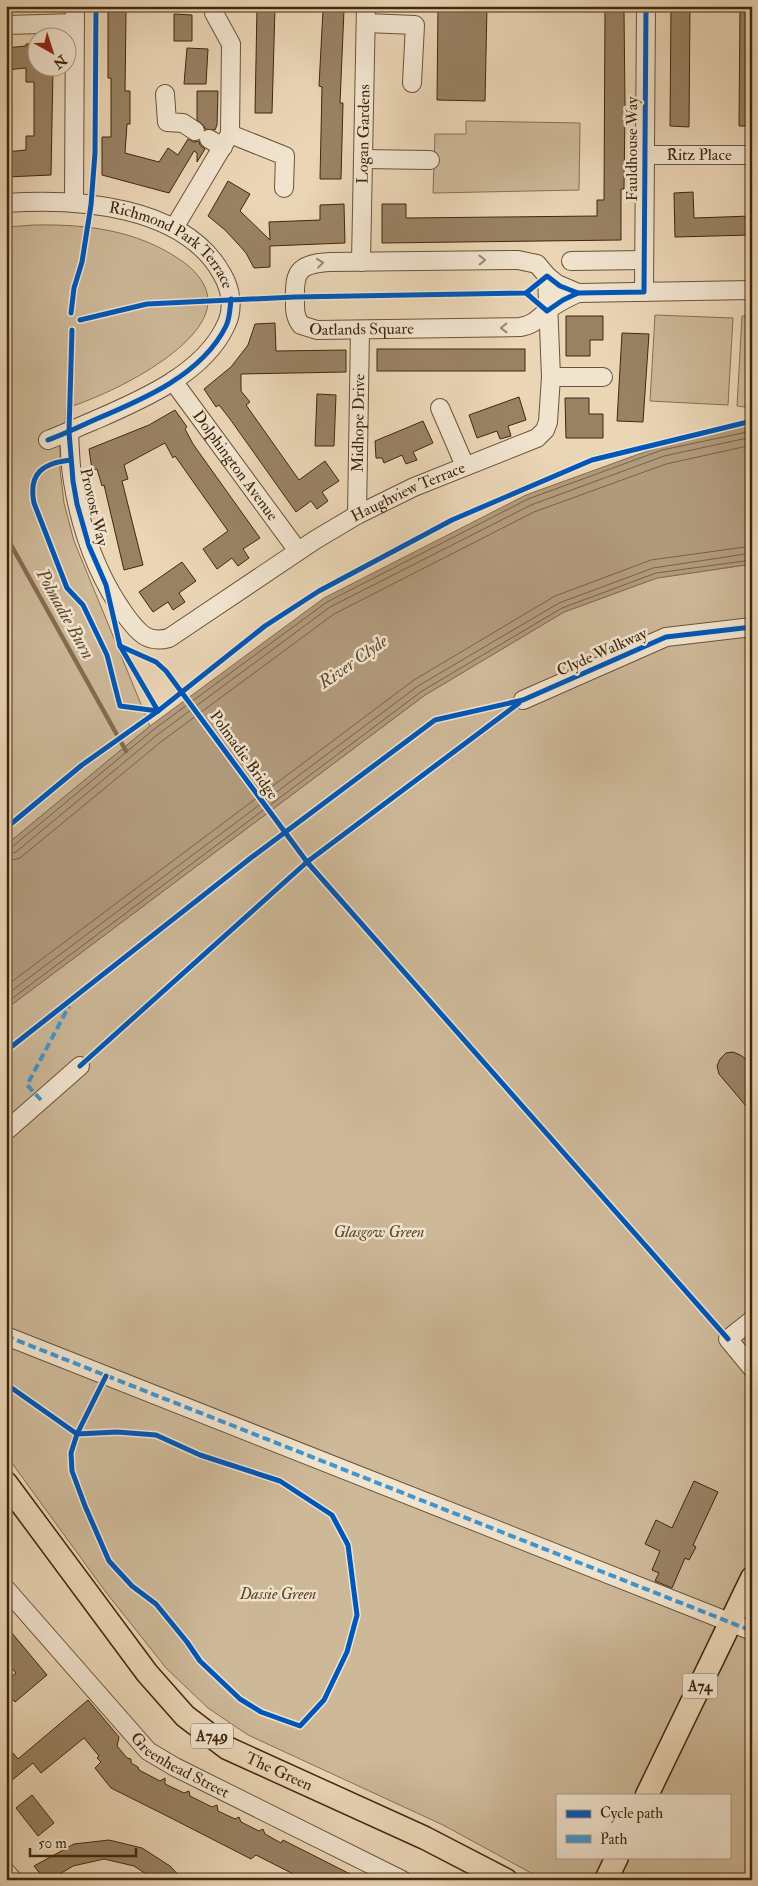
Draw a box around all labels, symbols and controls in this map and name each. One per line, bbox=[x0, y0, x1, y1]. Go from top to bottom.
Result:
north arrow bbox=[28, 28, 78, 78]
text: N bbox=[49, 51, 71, 73]
street label: Logan Gardens bbox=[353, 84, 374, 184]
street label: Fauldhouse Way bbox=[622, 96, 642, 201]
street label: Ritz Place bbox=[666, 145, 732, 165]
street label: Richmond Park Terrace bbox=[107, 197, 238, 292]
one-way arrow bbox=[479, 255, 487, 266]
one-way arrow bbox=[316, 259, 324, 269]
street label: Oatlands Square bbox=[306, 318, 414, 341]
one-way arrow bbox=[500, 322, 508, 333]
street label: Midhope Drive bbox=[348, 373, 370, 472]
street label: Dolphington Avenue bbox=[188, 406, 283, 525]
street label: Haughview Terrace bbox=[348, 457, 468, 526]
street label: Provost Way bbox=[75, 466, 113, 549]
water label: Polmadie Burn bbox=[30, 564, 99, 663]
street label: Clyde Walkway bbox=[554, 623, 651, 681]
water label: River Clyde bbox=[313, 629, 393, 695]
street label: Polmadie Bridge bbox=[205, 707, 283, 803]
park label: Glasgow Green bbox=[334, 1222, 424, 1242]
park label: Dassie Green bbox=[239, 1584, 316, 1604]
road number: A74 bbox=[682, 1674, 718, 1698]
road number: A749 bbox=[191, 1724, 233, 1748]
street label: Greenhead Street bbox=[126, 1728, 233, 1802]
street label: The Green bbox=[242, 1748, 316, 1796]
legend bbox=[556, 1794, 730, 1858]
text: Cycle path bbox=[600, 1804, 663, 1824]
scale bar bbox=[30, 1826, 136, 1858]
text: Path bbox=[600, 1830, 627, 1849]
text: 50 m bbox=[38, 1834, 67, 1853]

